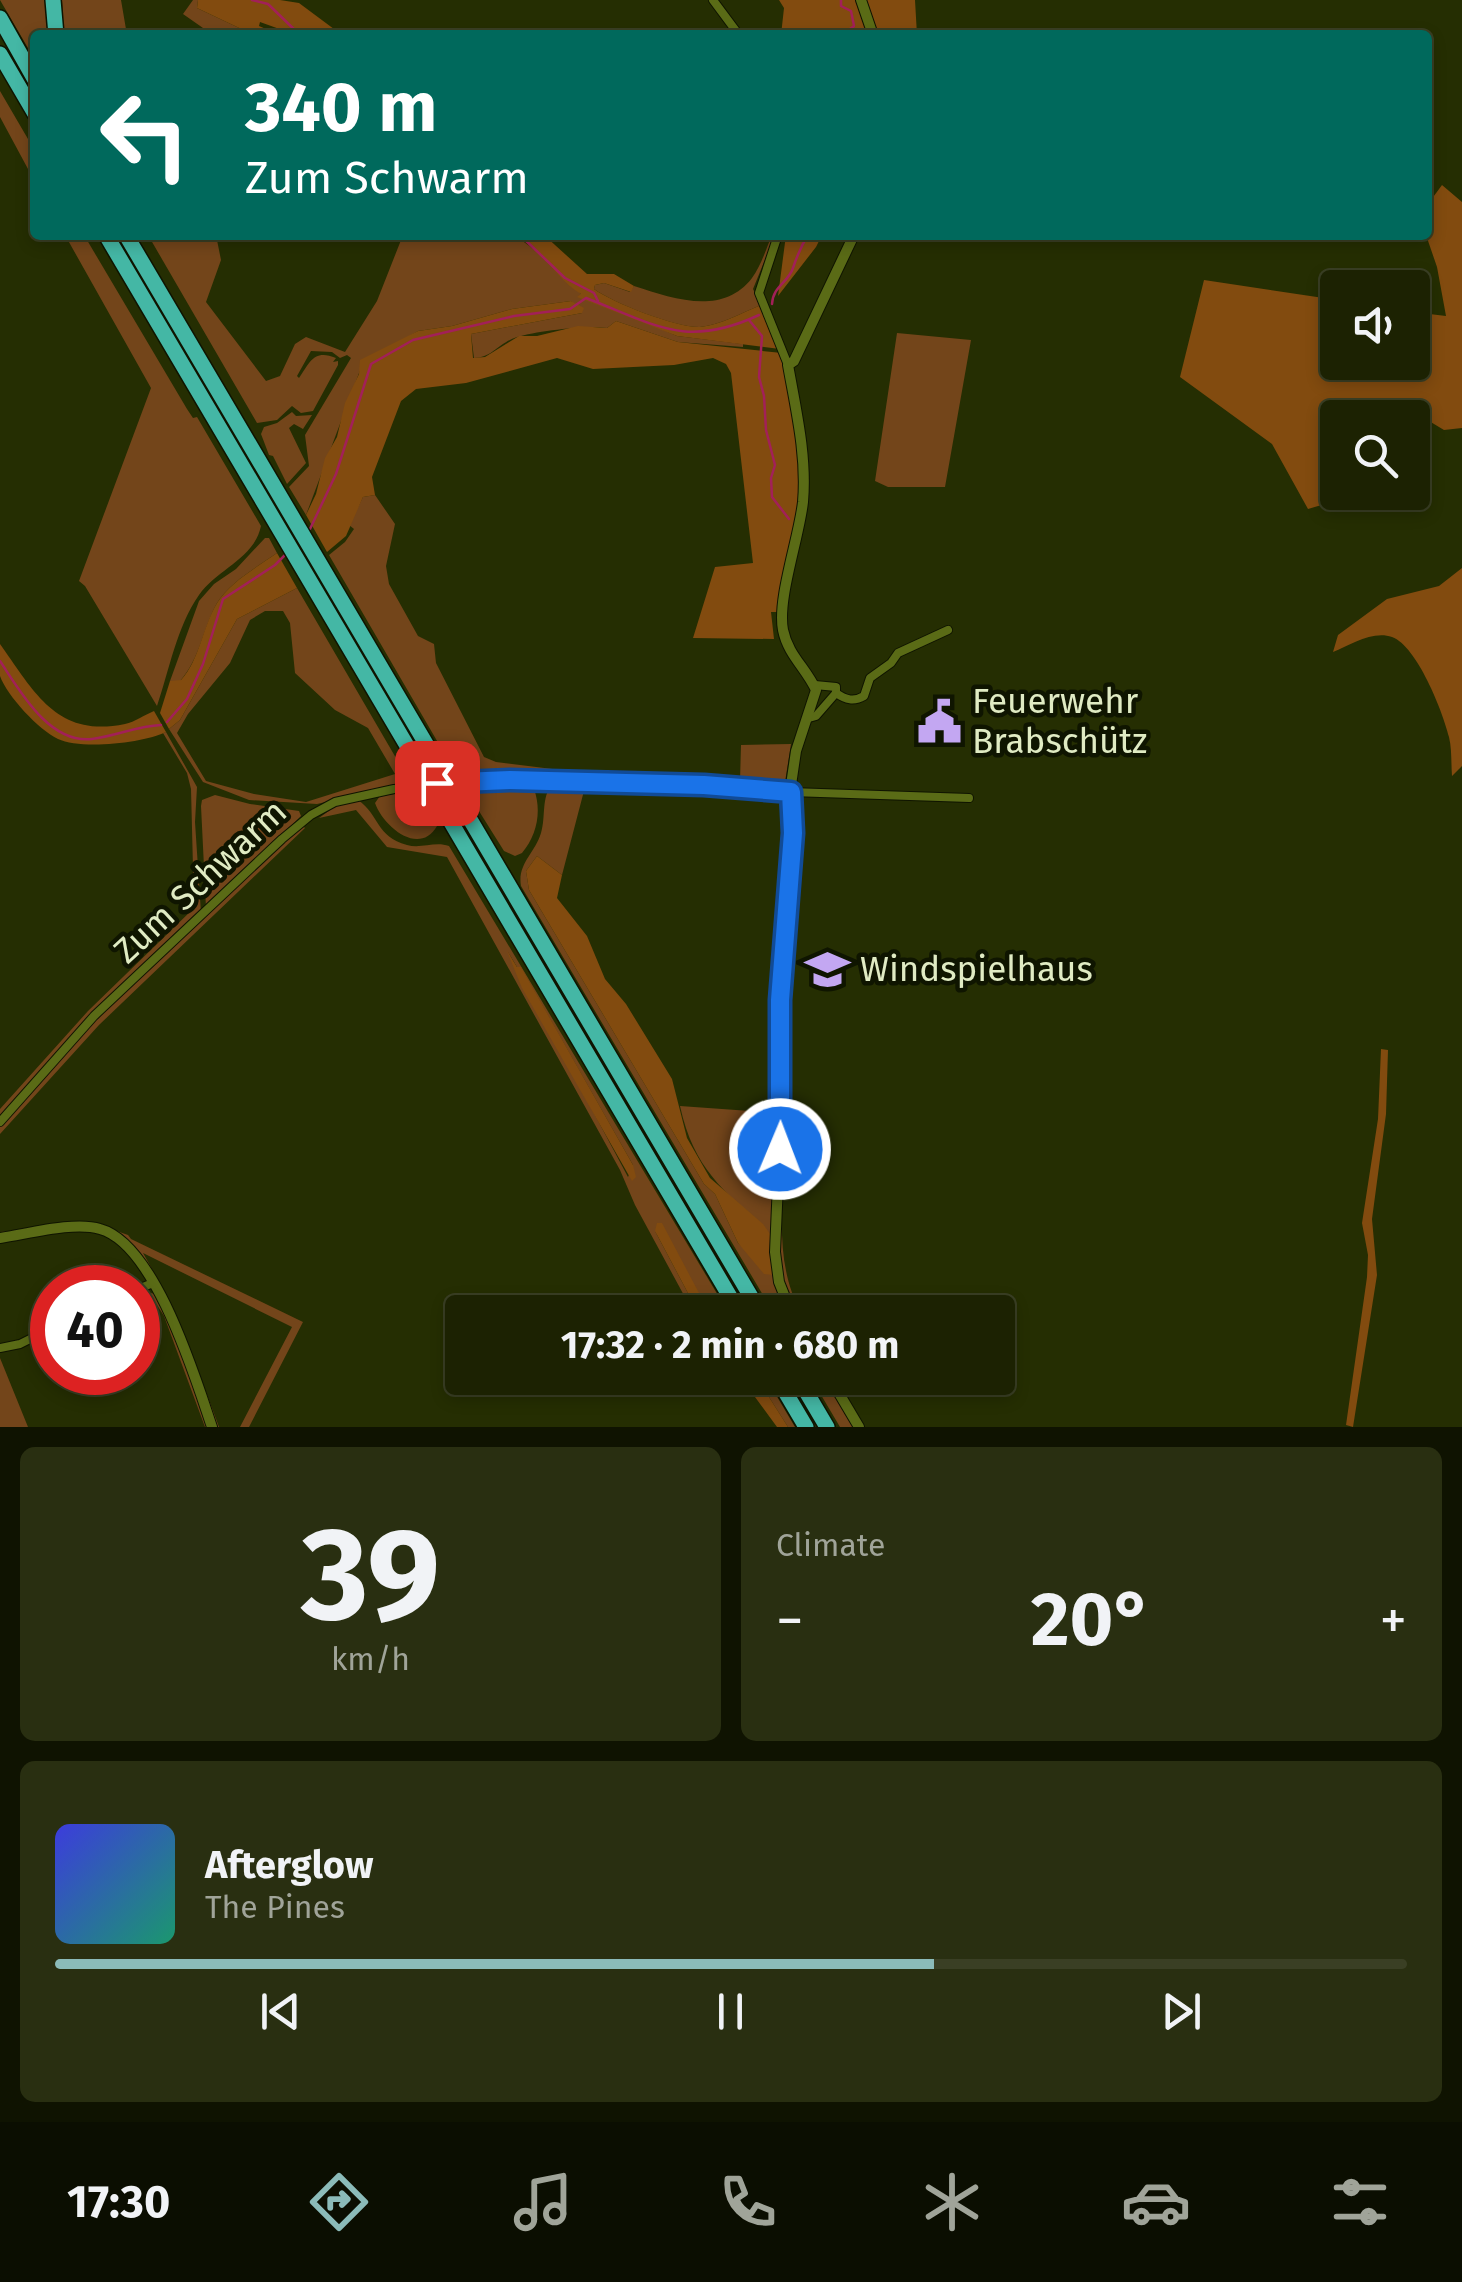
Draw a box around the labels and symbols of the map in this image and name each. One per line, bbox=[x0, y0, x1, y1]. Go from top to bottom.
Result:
place label: Feuerwehr Brabschütz bbox=[972, 680, 1147, 762]
public building icon: Feuerwehr Brabschütz bbox=[915, 697, 963, 745]
pin bbox=[395, 741, 480, 826]
street label: Zum Schwarm bbox=[105, 790, 295, 972]
school or university icon: Windspielhaus bbox=[803, 945, 851, 993]
place label: Windspielhaus bbox=[860, 948, 1093, 990]
position arrow bbox=[728, 1097, 832, 1201]
speed limit sign: 40 bbox=[30, 1265, 160, 1395]

